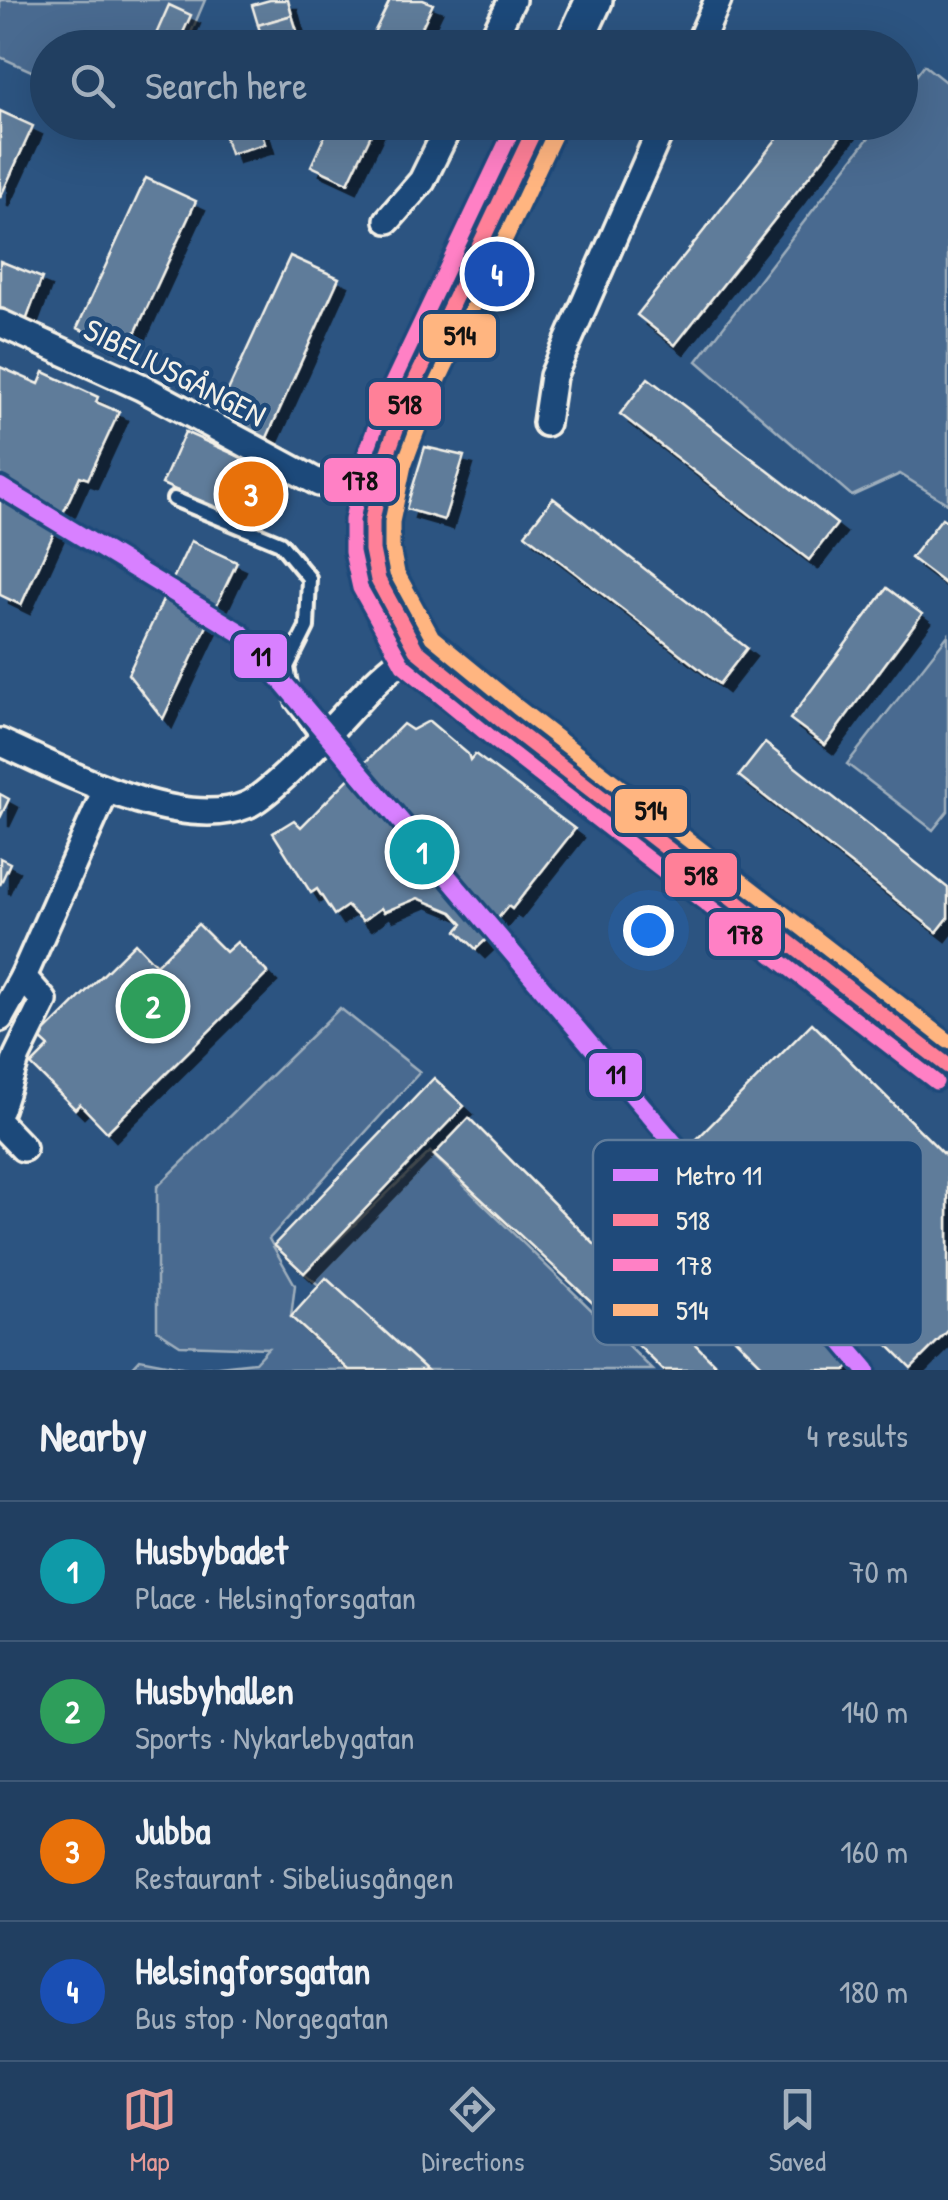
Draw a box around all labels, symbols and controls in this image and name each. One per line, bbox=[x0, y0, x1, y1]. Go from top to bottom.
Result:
search box bbox=[30, 30, 918, 140]
icon: search bbox=[65, 58, 120, 113]
text: Search here bbox=[145, 59, 307, 111]
pin: 4 bbox=[464, 236, 530, 312]
street label: SIBELIUSGÅNGEN bbox=[77, 308, 273, 436]
line badge: 514 bbox=[421, 312, 498, 360]
text: 514 bbox=[444, 316, 477, 354]
line badge: 518 bbox=[367, 380, 443, 428]
text: 518 bbox=[388, 385, 422, 423]
pin: 3 bbox=[218, 456, 284, 532]
line badge: 178 bbox=[322, 456, 398, 504]
text: 178 bbox=[342, 461, 378, 499]
line badge: 11 bbox=[232, 632, 289, 680]
text: 11 bbox=[251, 637, 271, 675]
line badge: 514 bbox=[613, 787, 689, 835]
text: 514 bbox=[635, 791, 668, 829]
pin: 1 bbox=[390, 814, 454, 890]
line badge: 518 bbox=[663, 851, 739, 899]
text: 518 bbox=[684, 856, 718, 894]
your location bbox=[623, 905, 674, 956]
line badge: 178 bbox=[707, 910, 783, 958]
text: 178 bbox=[727, 915, 763, 953]
pin: 2 bbox=[120, 968, 186, 1044]
line badge: 11 bbox=[587, 1051, 644, 1099]
text: 11 bbox=[606, 1055, 626, 1093]
legend bbox=[593, 1140, 923, 1345]
text: Metro 11 bbox=[676, 1156, 762, 1194]
text: 518 bbox=[676, 1201, 710, 1239]
text: 178 bbox=[676, 1246, 712, 1284]
text: 514 bbox=[676, 1291, 709, 1329]
text: Nearby bbox=[40, 1407, 147, 1464]
text: 4 results bbox=[807, 1414, 908, 1457]
text: Husbybadet bbox=[135, 1524, 288, 1576]
text: 1 bbox=[67, 1550, 78, 1593]
text: 70 m bbox=[849, 1550, 908, 1593]
text: Place · Helsingforsgatan bbox=[135, 1576, 416, 1619]
text: Husbyhallen bbox=[135, 1664, 294, 1716]
text: 2 bbox=[65, 1690, 80, 1733]
text: 140 m bbox=[841, 1690, 908, 1733]
text: Sports · Nykarlebygatan bbox=[135, 1716, 415, 1759]
text: Jubba bbox=[135, 1804, 210, 1856]
text: 3 bbox=[65, 1830, 80, 1873]
text: 160 m bbox=[840, 1830, 908, 1873]
text: Restaurant · Sibeliusgången bbox=[135, 1856, 454, 1899]
text: Helsingforsgatan bbox=[135, 1944, 370, 1996]
text: 4 bbox=[66, 1970, 79, 2013]
text: 180 m bbox=[839, 1970, 908, 2013]
text: Bus stop · Norgegatan bbox=[135, 1996, 389, 2039]
tab: Map bbox=[122, 2082, 177, 2180]
tab: Directions bbox=[421, 2082, 524, 2180]
tab: Saved bbox=[769, 2082, 826, 2180]

